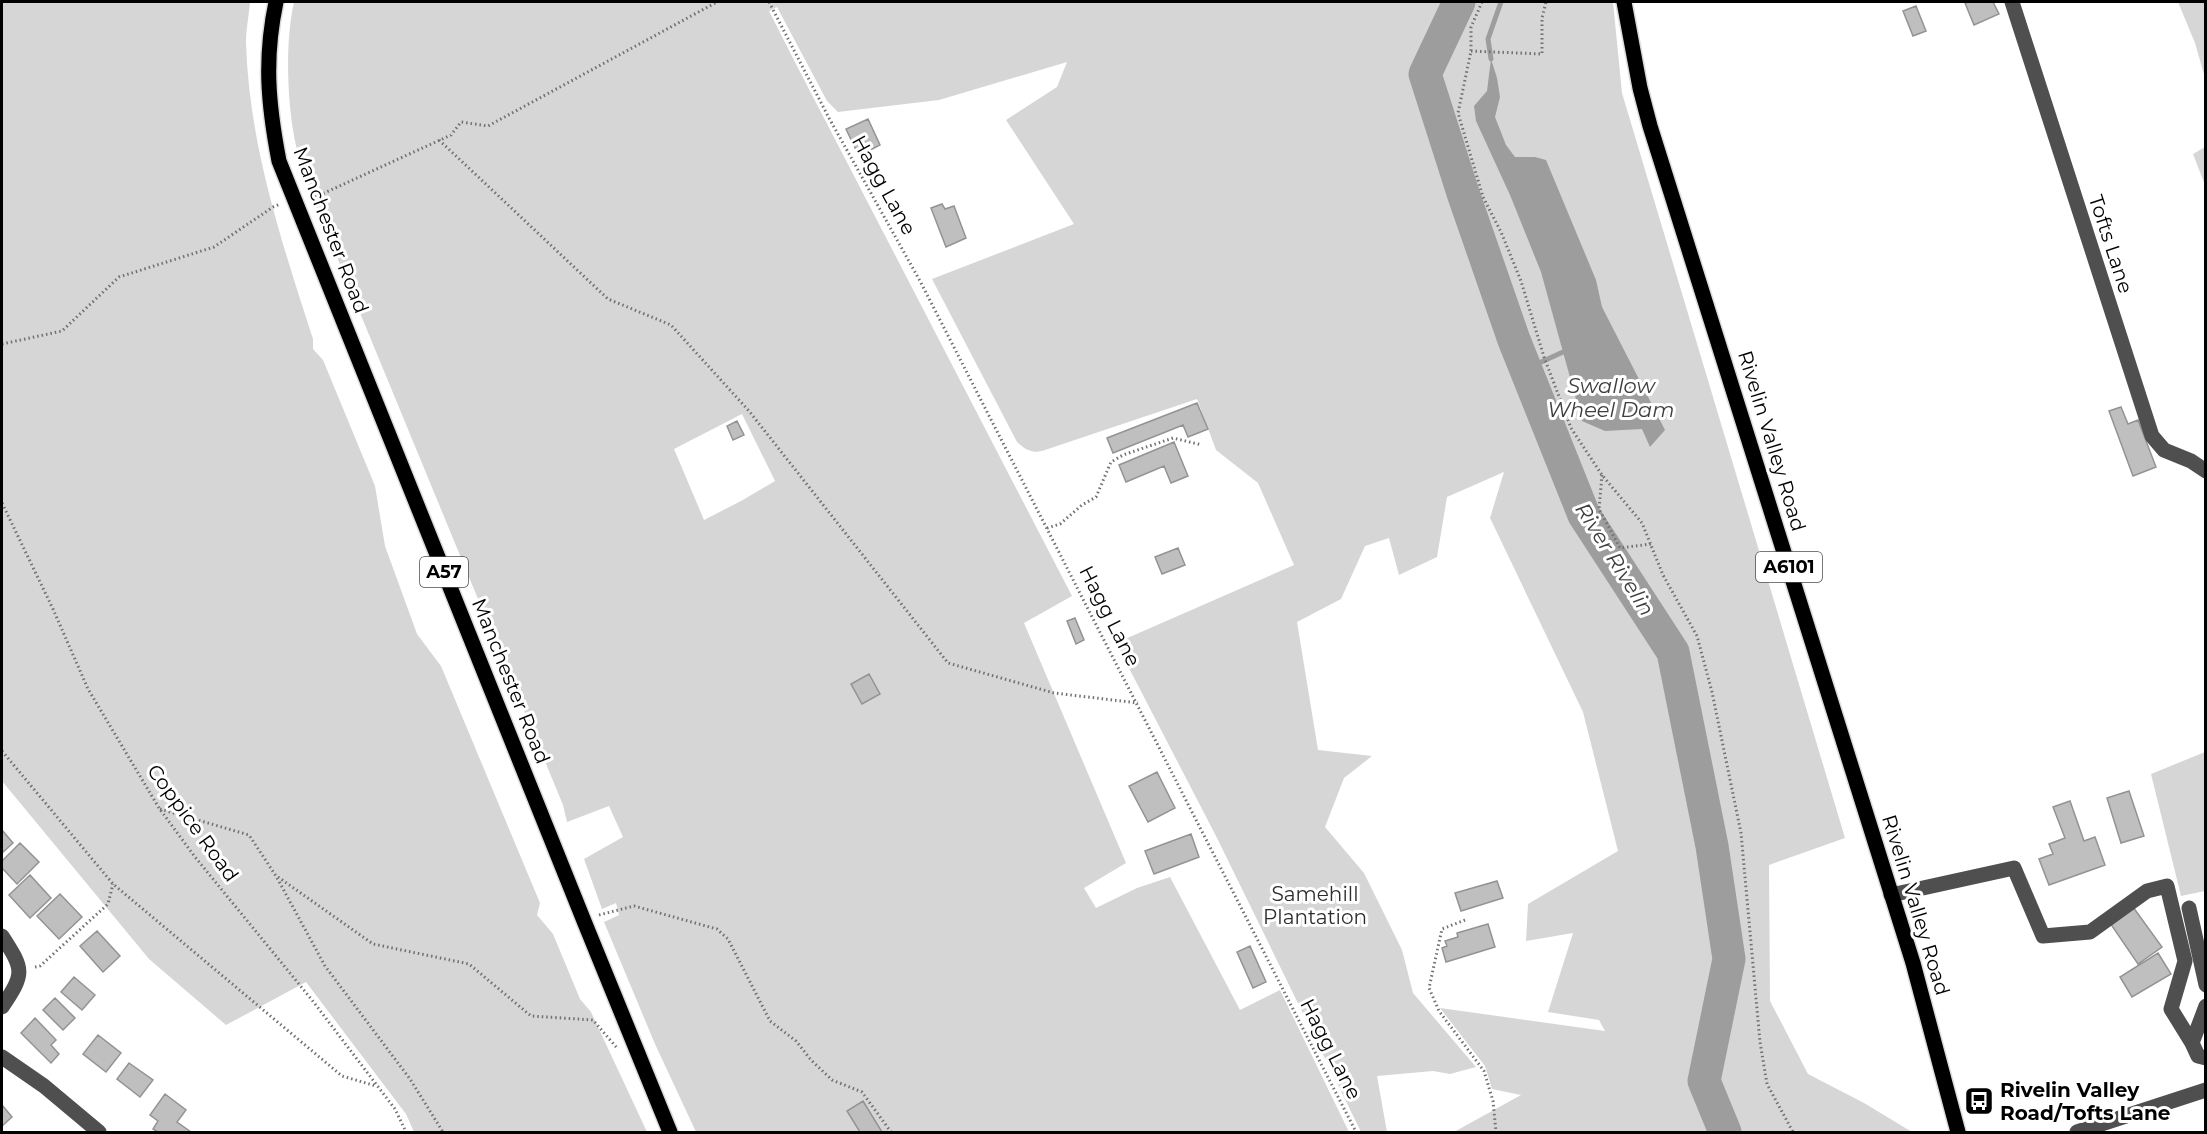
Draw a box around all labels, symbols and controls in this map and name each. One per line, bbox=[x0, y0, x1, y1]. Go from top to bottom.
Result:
street label: Hagg Lane bbox=[847, 131, 921, 239]
street label: Manchester Road bbox=[288, 143, 374, 317]
street label: Tofts Lane bbox=[2084, 192, 2138, 296]
street label: Rivelin Valley Road bbox=[1733, 348, 1811, 534]
water label: Swallow Wheel Dam bbox=[1547, 373, 1675, 422]
water label: River Rivelin bbox=[1570, 498, 1660, 620]
road number: A6101 bbox=[1756, 552, 1822, 582]
road number: A57 bbox=[420, 557, 468, 587]
street label: Hagg Lane bbox=[1074, 562, 1146, 670]
street label: Manchester Road bbox=[467, 595, 555, 767]
street label: Coppice Road bbox=[142, 760, 244, 886]
street label: Rivelin Valley Road bbox=[1877, 812, 1955, 998]
park label: Samehill Plantation bbox=[1263, 882, 1367, 929]
street label: Hagg Lane bbox=[1295, 995, 1367, 1103]
place label: Rivelin Valley Road/Tofts Lane bbox=[2000, 1078, 2170, 1125]
bus stop icon: Rivelin Valley Road/Tofts Lane bbox=[1963, 1085, 1995, 1117]

